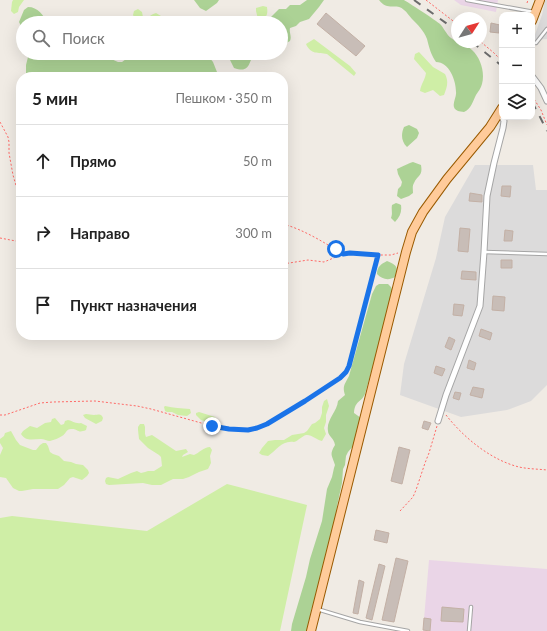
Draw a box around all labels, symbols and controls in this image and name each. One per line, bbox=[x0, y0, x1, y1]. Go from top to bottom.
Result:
north arrow bbox=[451, 12, 487, 48]
map controls bbox=[499, 12, 535, 120]
button: + bbox=[499, 12, 535, 48]
search box bbox=[16, 16, 288, 60]
icon: search bbox=[30, 27, 52, 49]
text: Поиск bbox=[62, 29, 105, 47]
button: − bbox=[499, 48, 535, 84]
button: layers bbox=[499, 84, 535, 120]
text: 5 мин bbox=[32, 88, 78, 109]
text: Пешком · 350 m bbox=[175, 90, 272, 106]
icon: ahead bbox=[32, 150, 54, 172]
text: Прямо bbox=[70, 152, 116, 170]
text: 50 m bbox=[243, 153, 272, 169]
icon: right bbox=[32, 222, 54, 244]
text: Направо bbox=[70, 224, 130, 242]
text: 300 m bbox=[235, 225, 272, 241]
route start bbox=[327, 240, 345, 258]
icon: arrive bbox=[32, 294, 54, 316]
text: Пункт назначения bbox=[70, 296, 197, 314]
route end bbox=[203, 417, 221, 435]

